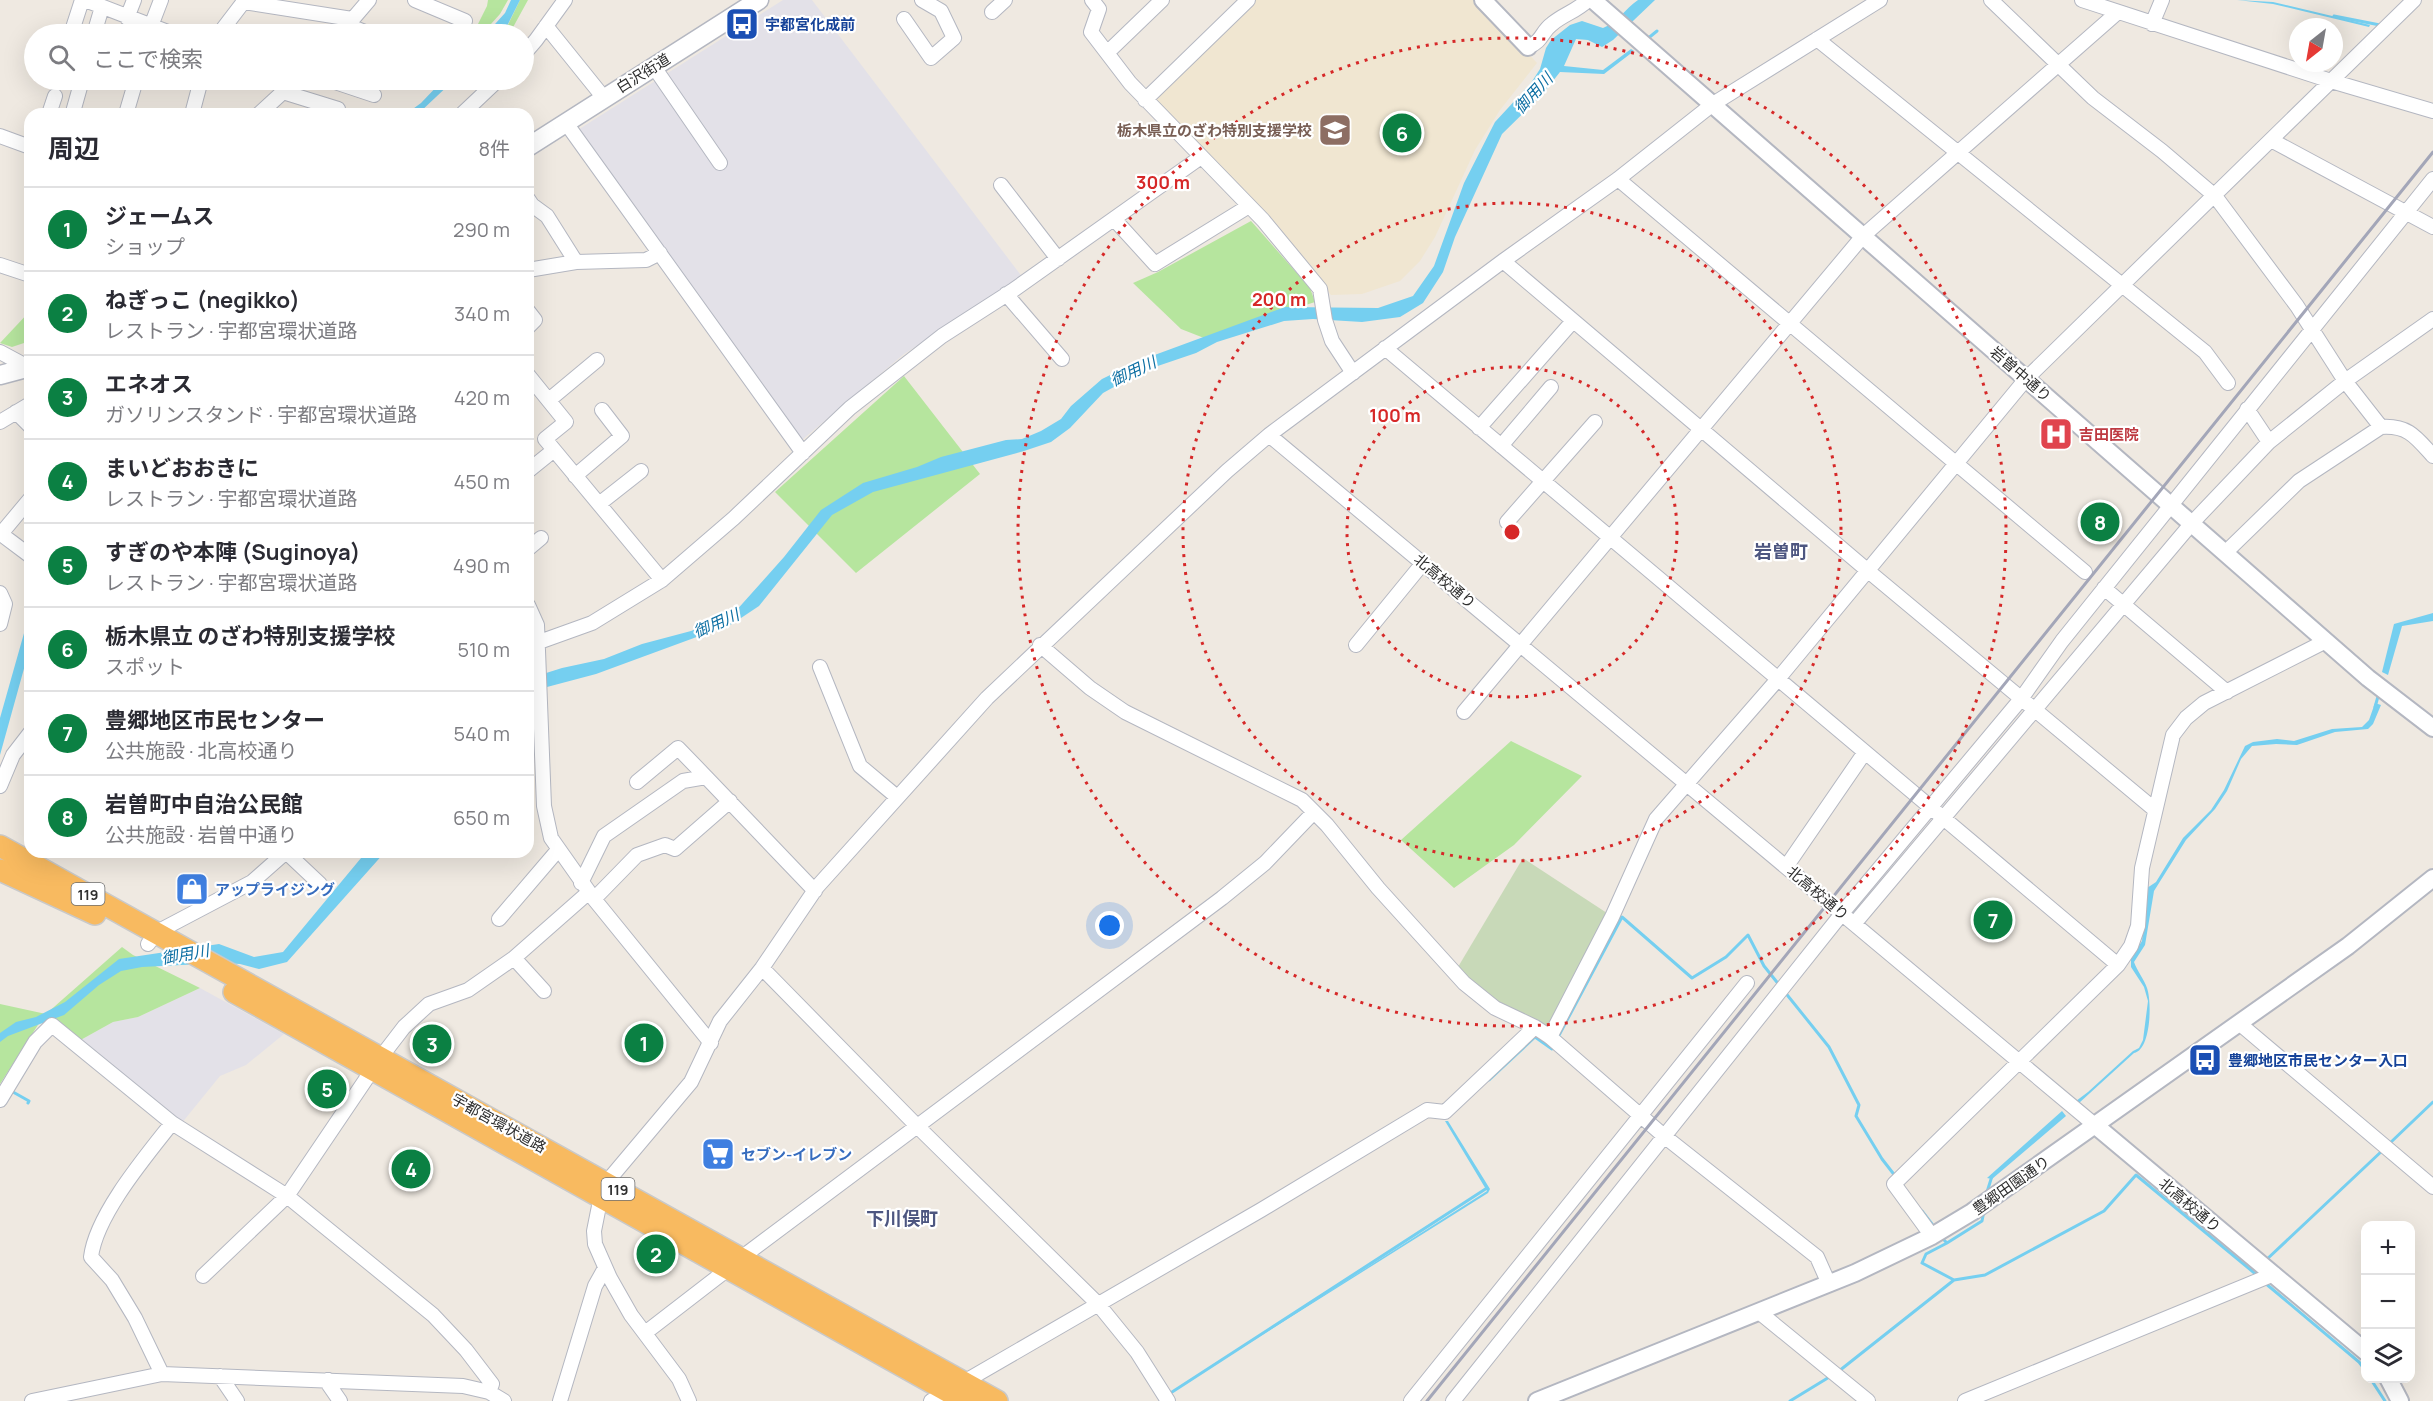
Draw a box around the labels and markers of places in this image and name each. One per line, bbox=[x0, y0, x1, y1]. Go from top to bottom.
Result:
bus stop icon: 宇都宮化成前 bbox=[724, 6, 760, 42]
place label: 宇都宮化成前 bbox=[765, 14, 855, 35]
pin: 6 bbox=[1382, 110, 1422, 156]
school or university icon: 栃木県立のざわ特別支援学校 bbox=[1317, 112, 1353, 148]
place label: 栃木県立のざわ特別支援学校 bbox=[1117, 120, 1312, 141]
hospital icon: 吉田医院 bbox=[2038, 416, 2074, 452]
place label: 吉田医院 bbox=[2079, 424, 2139, 445]
pin: 8 bbox=[2080, 500, 2120, 544]
centre of rings bbox=[1502, 522, 1522, 542]
shop icon: アップライジング bbox=[174, 871, 210, 907]
place label: アップライジング bbox=[215, 879, 335, 900]
pin: 7 bbox=[1974, 898, 2012, 942]
pin: 1 bbox=[624, 1020, 664, 1066]
pin: 3 bbox=[412, 1022, 452, 1066]
bus stop icon: 豊郷地区市民センター入口 bbox=[2187, 1042, 2223, 1078]
place label: 豊郷地区市民センター入口 bbox=[2228, 1050, 2408, 1071]
pin: 5 bbox=[308, 1066, 346, 1112]
supermarket icon: セブン-イレブン bbox=[700, 1136, 736, 1172]
place label: セブン-イレブン bbox=[741, 1144, 852, 1165]
pin: 4 bbox=[392, 1146, 430, 1192]
pin: 2 bbox=[636, 1232, 676, 1276]

